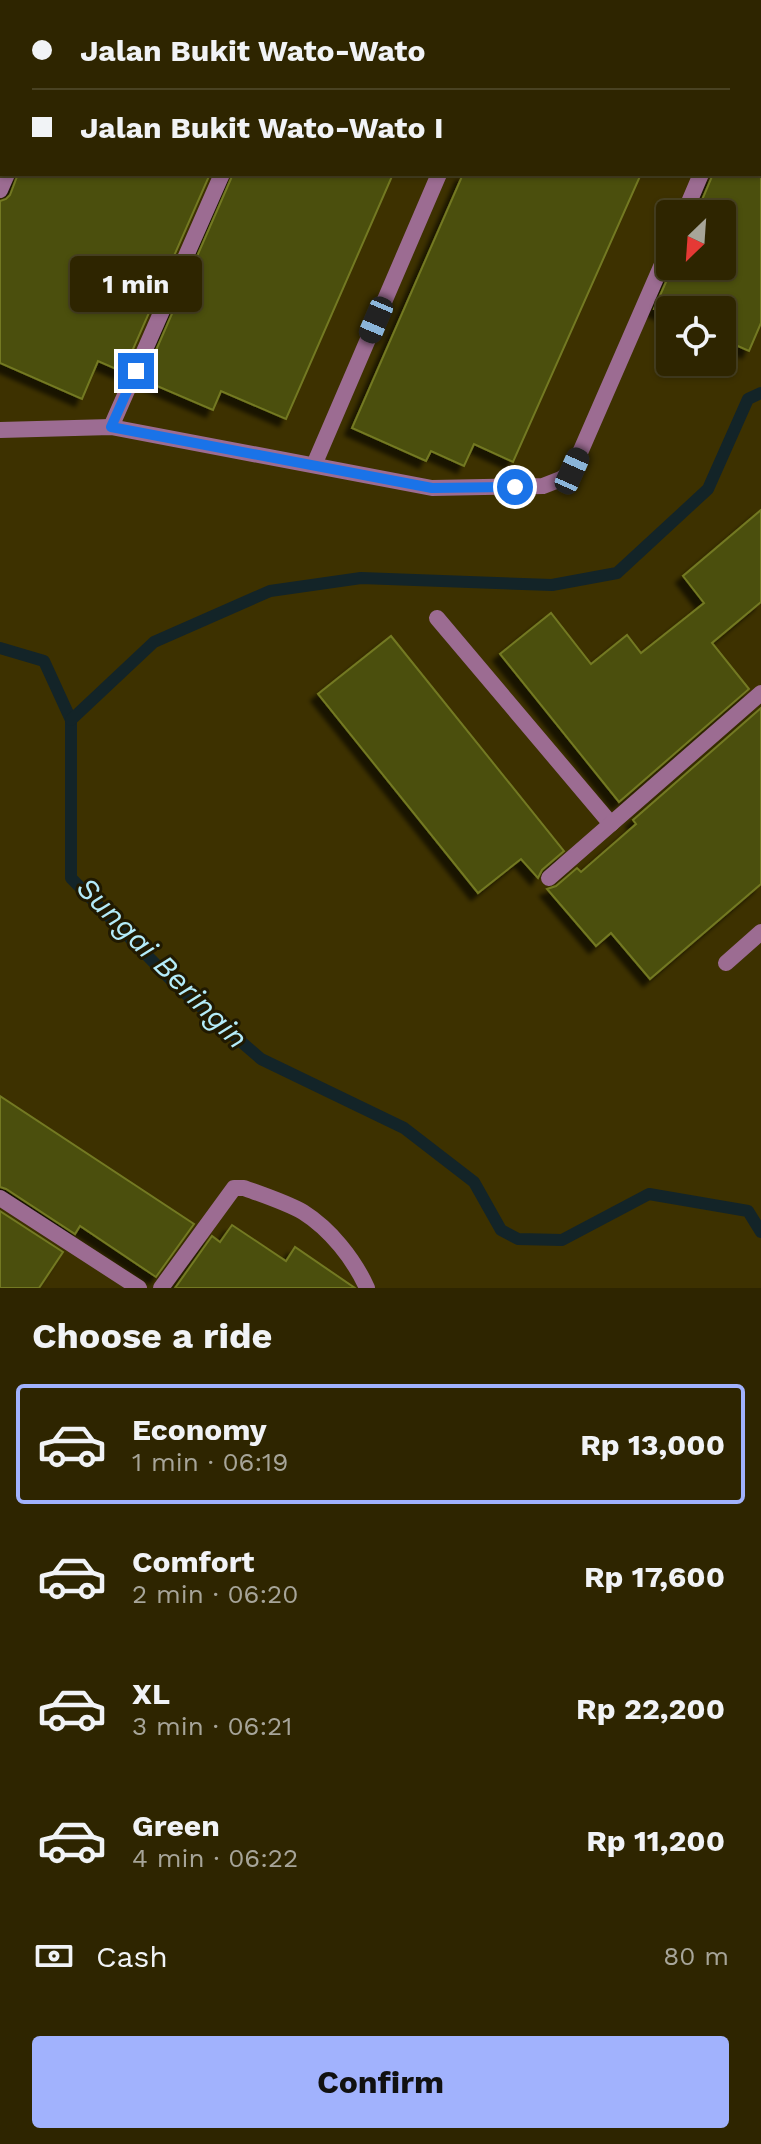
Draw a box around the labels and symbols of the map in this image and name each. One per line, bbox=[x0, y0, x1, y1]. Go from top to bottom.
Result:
north arrow bbox=[656, 200, 736, 280]
callout: 1 min bbox=[70, 255, 202, 311]
car bbox=[356, 293, 396, 347]
route end bbox=[118, 353, 154, 389]
car bbox=[551, 444, 593, 498]
route start bbox=[497, 469, 533, 505]
water label: Sungai Beringin bbox=[69, 870, 255, 1056]

